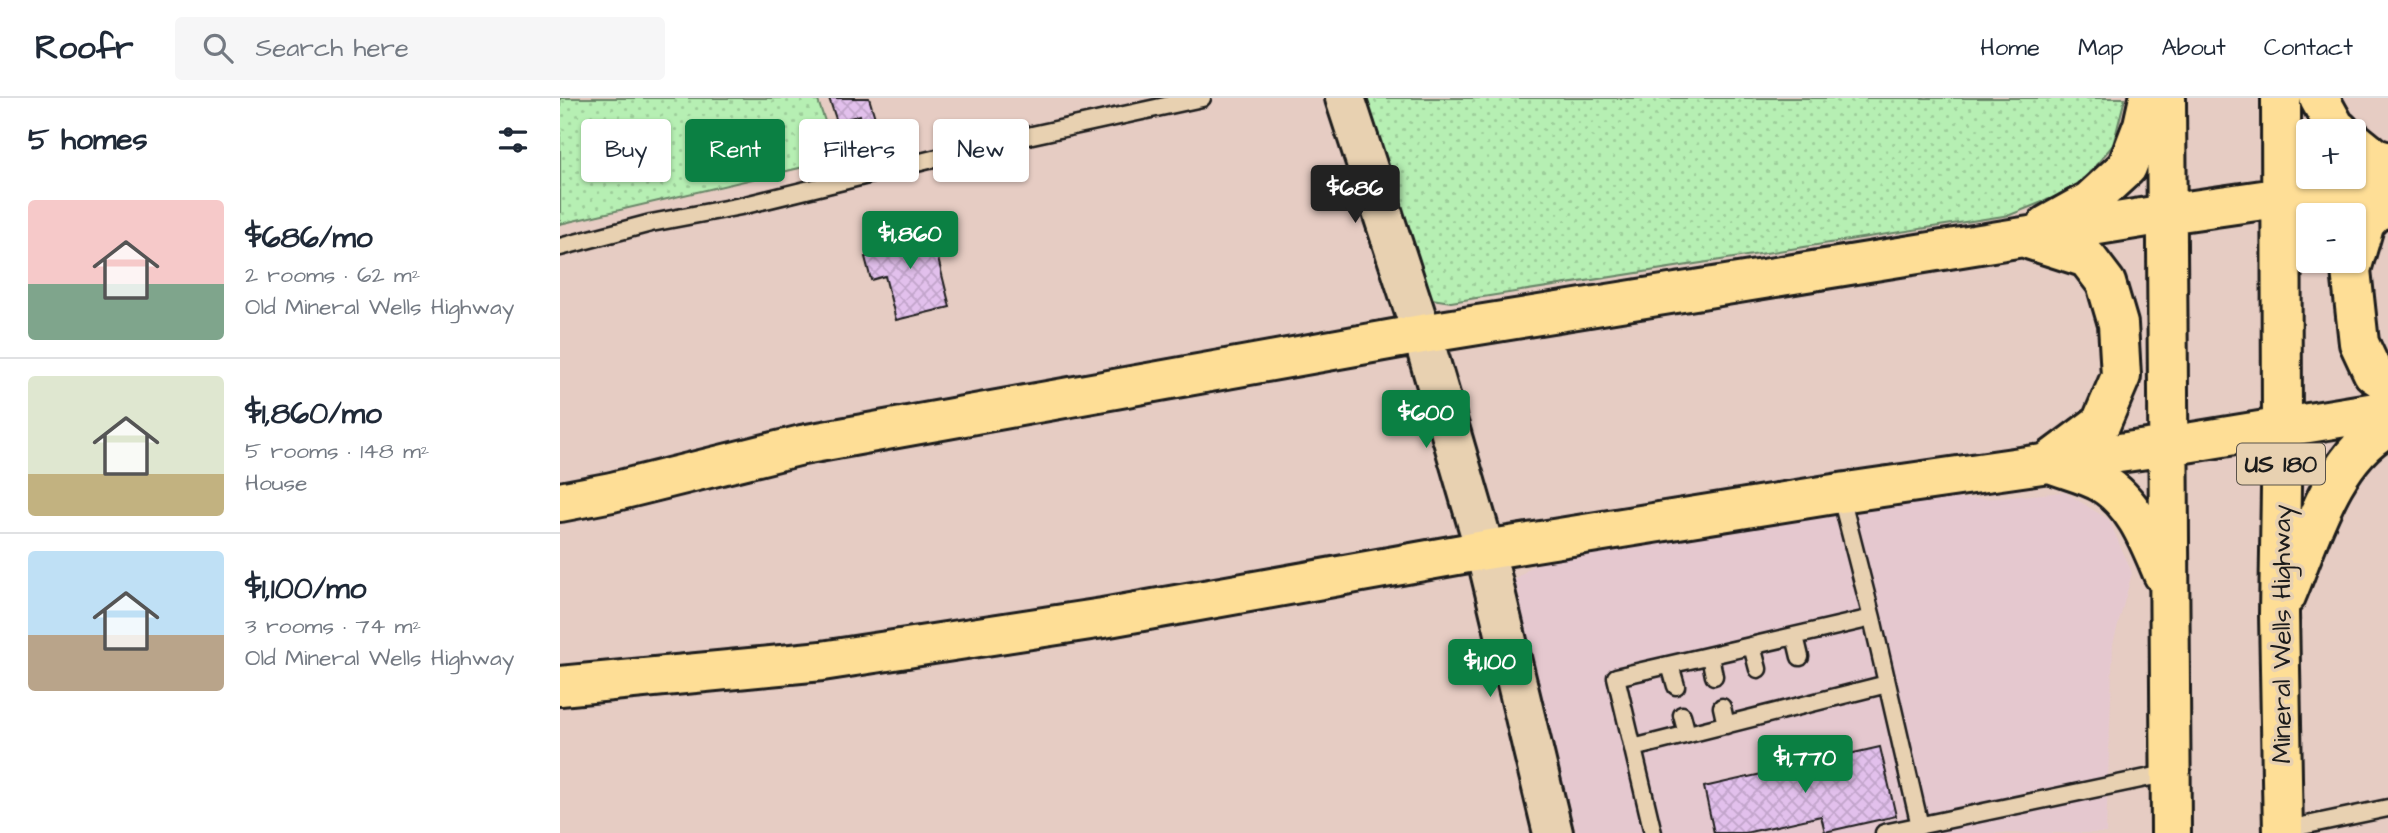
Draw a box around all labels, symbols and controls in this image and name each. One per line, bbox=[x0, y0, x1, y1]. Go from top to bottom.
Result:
search box bbox=[175, 17, 665, 80]
text: Roofr bbox=[35, 25, 133, 71]
icon: search bbox=[199, 29, 237, 67]
text: Search here bbox=[255, 30, 409, 66]
text: Home bbox=[1980, 31, 2040, 65]
text: Map bbox=[2078, 31, 2123, 65]
text: About bbox=[2161, 31, 2226, 65]
text: Contact bbox=[2264, 31, 2353, 65]
text: 5 homes bbox=[28, 119, 148, 161]
chip: Buy bbox=[581, 119, 671, 182]
chip: Rent bbox=[685, 119, 785, 182]
chip: Filters bbox=[799, 119, 919, 182]
chip: New bbox=[933, 119, 1029, 182]
map controls bbox=[2296, 119, 2366, 273]
button: + bbox=[2296, 119, 2366, 189]
icon: filters bbox=[494, 121, 532, 159]
pin: $686 bbox=[1314, 166, 1396, 225]
text: $686 bbox=[1327, 172, 1383, 204]
button: − bbox=[2296, 203, 2366, 273]
pin: $1,860 bbox=[853, 212, 967, 271]
text: $686/mo bbox=[245, 217, 373, 259]
text: $1,860 bbox=[878, 218, 942, 250]
icon: home bbox=[84, 228, 168, 312]
text: 2 rooms · 62 m² bbox=[245, 259, 420, 291]
text: Old Mineral Wells Highway bbox=[245, 291, 514, 323]
pin: $600 bbox=[1385, 390, 1467, 450]
text: $1,860/mo bbox=[245, 393, 382, 435]
text: $600 bbox=[1398, 397, 1454, 429]
icon: home bbox=[84, 404, 168, 488]
text: 5 rooms · 148 m² bbox=[245, 435, 429, 467]
road number: US 180 bbox=[2237, 444, 2325, 484]
text: House bbox=[245, 467, 308, 499]
street label: Mineral Wells Highway bbox=[2264, 504, 2302, 764]
text: $1,100/mo bbox=[245, 568, 366, 610]
icon: home bbox=[84, 579, 168, 663]
text: 3 rooms · 74 m² bbox=[245, 610, 421, 642]
pin: $1,100 bbox=[1433, 640, 1547, 699]
text: Old Mineral Wells Highway bbox=[245, 642, 514, 674]
text: $1,100 bbox=[1464, 646, 1516, 678]
pin: $1,770 bbox=[1748, 736, 1862, 795]
text: $1,770 bbox=[1774, 742, 1836, 774]

